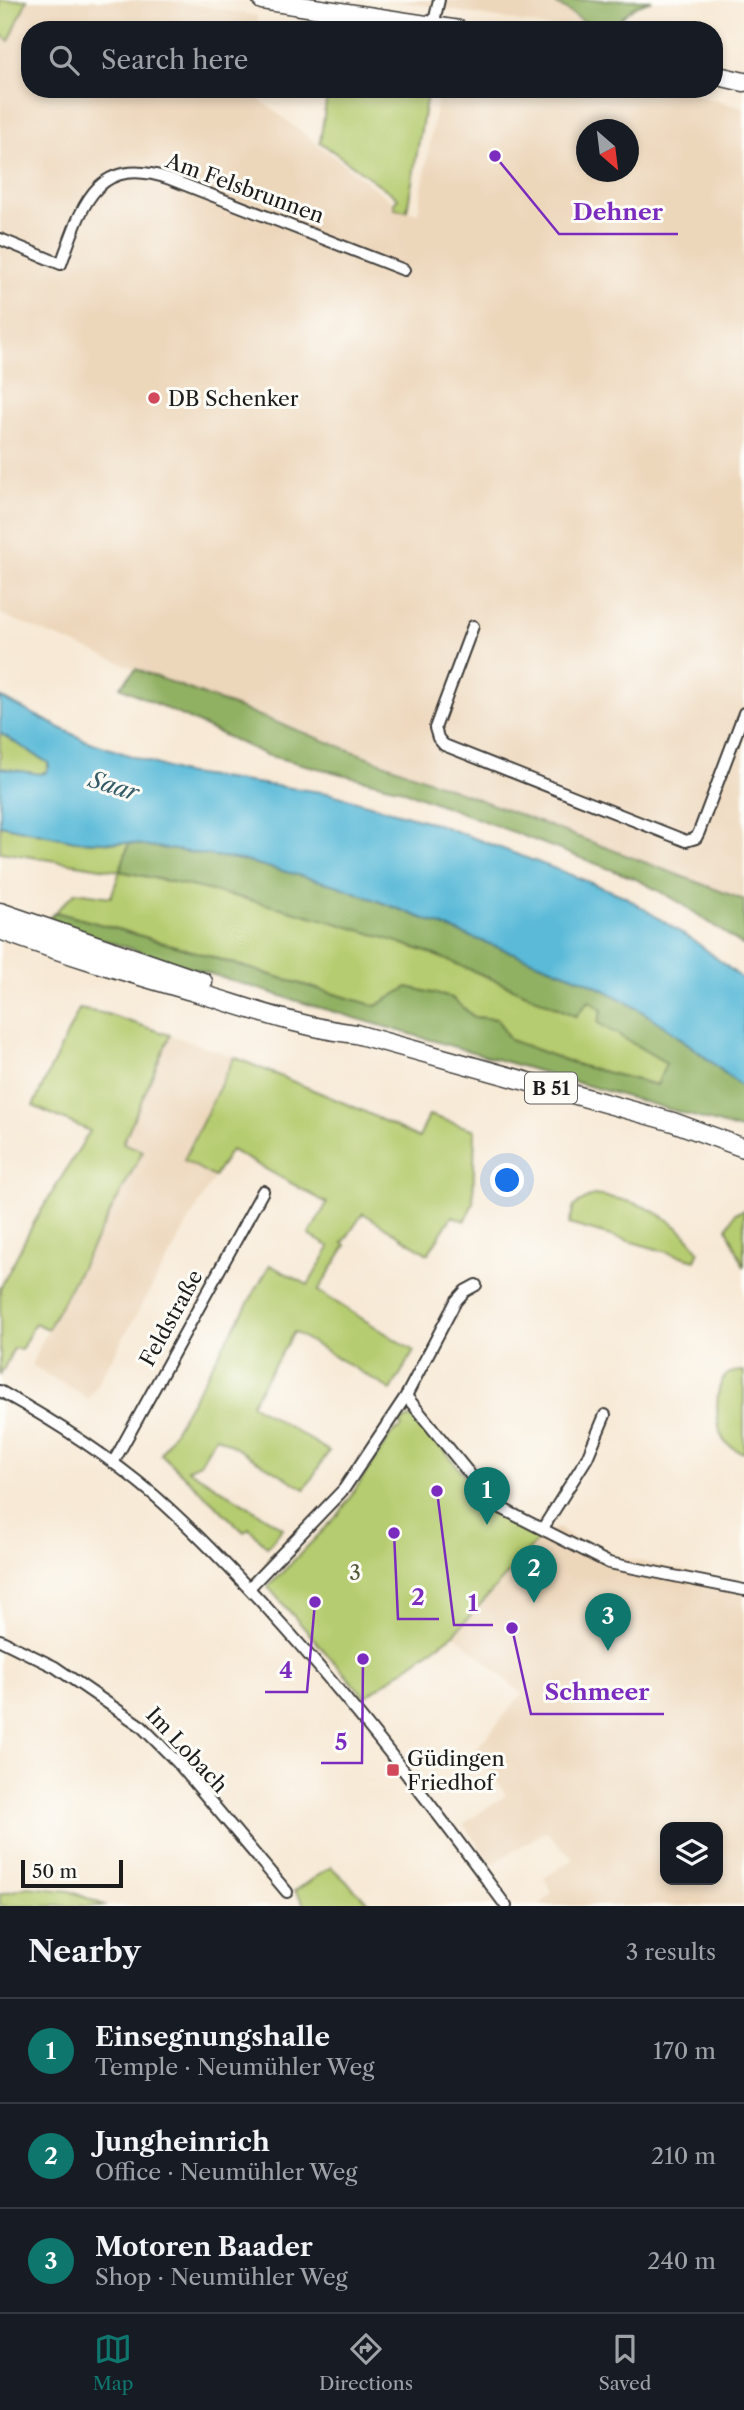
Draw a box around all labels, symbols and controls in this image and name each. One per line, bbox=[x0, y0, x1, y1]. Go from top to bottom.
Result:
search box bbox=[21, 21, 723, 98]
icon: search bbox=[45, 41, 83, 79]
text: Search here bbox=[101, 44, 248, 76]
north arrow bbox=[576, 119, 639, 182]
street label: Am Felsbrunnen bbox=[162, 147, 327, 228]
callout: Dehner bbox=[559, 190, 678, 234]
text: Dehner bbox=[573, 198, 664, 226]
place label: DB Schenker bbox=[168, 386, 299, 411]
marker: DB Schenker bbox=[146, 390, 162, 406]
water label: Saar bbox=[84, 765, 143, 807]
road number: B 51 bbox=[525, 1072, 577, 1104]
your location bbox=[490, 1163, 524, 1197]
street label: Feldstraße bbox=[134, 1266, 208, 1370]
pin: 1 bbox=[464, 1467, 510, 1525]
pin: 2 bbox=[511, 1545, 557, 1603]
park label: 3 bbox=[349, 1560, 361, 1585]
callout: 2 bbox=[398, 1575, 439, 1619]
callout: 1 bbox=[454, 1581, 493, 1625]
text: 2 bbox=[411, 1583, 425, 1611]
text: 1 bbox=[468, 1589, 479, 1617]
pin: 3 bbox=[585, 1593, 631, 1651]
callout: 4 bbox=[265, 1648, 307, 1692]
text: 4 bbox=[279, 1656, 293, 1684]
callout: Schmeer bbox=[531, 1670, 664, 1714]
text: Schmeer bbox=[545, 1678, 650, 1706]
street label: Im Lobach bbox=[141, 1702, 233, 1798]
callout: 5 bbox=[321, 1719, 362, 1763]
text: 5 bbox=[335, 1728, 347, 1756]
place label: Güdingen Friedhof bbox=[407, 1746, 505, 1795]
marker: Güdingen Friedhof bbox=[385, 1762, 401, 1778]
map controls bbox=[660, 1822, 723, 1885]
button: layers bbox=[660, 1822, 723, 1885]
scale bar bbox=[21, 1857, 122, 1889]
text: 50 m bbox=[32, 1860, 77, 1883]
text: Nearby bbox=[28, 1933, 141, 1970]
text: 3 results bbox=[626, 1938, 716, 1966]
text: Einsegnungshalle bbox=[95, 2021, 330, 2053]
text: 1 bbox=[46, 2037, 56, 2065]
text: 170 m bbox=[653, 2037, 716, 2065]
text: Temple · Neumühler Weg bbox=[95, 2053, 374, 2081]
text: Jungheinrich bbox=[95, 2126, 270, 2158]
text: 2 bbox=[44, 2142, 58, 2170]
text: 210 m bbox=[651, 2142, 716, 2170]
text: Office · Neumühler Weg bbox=[95, 2158, 357, 2186]
text: Motoren Baader bbox=[95, 2231, 313, 2263]
text: 3 bbox=[45, 2247, 58, 2275]
text: 240 m bbox=[647, 2247, 716, 2275]
text: Shop · Neumühler Weg bbox=[95, 2263, 348, 2291]
tab: Map bbox=[93, 2330, 134, 2395]
tab: Directions bbox=[319, 2330, 413, 2395]
tab: Saved bbox=[598, 2330, 651, 2395]

